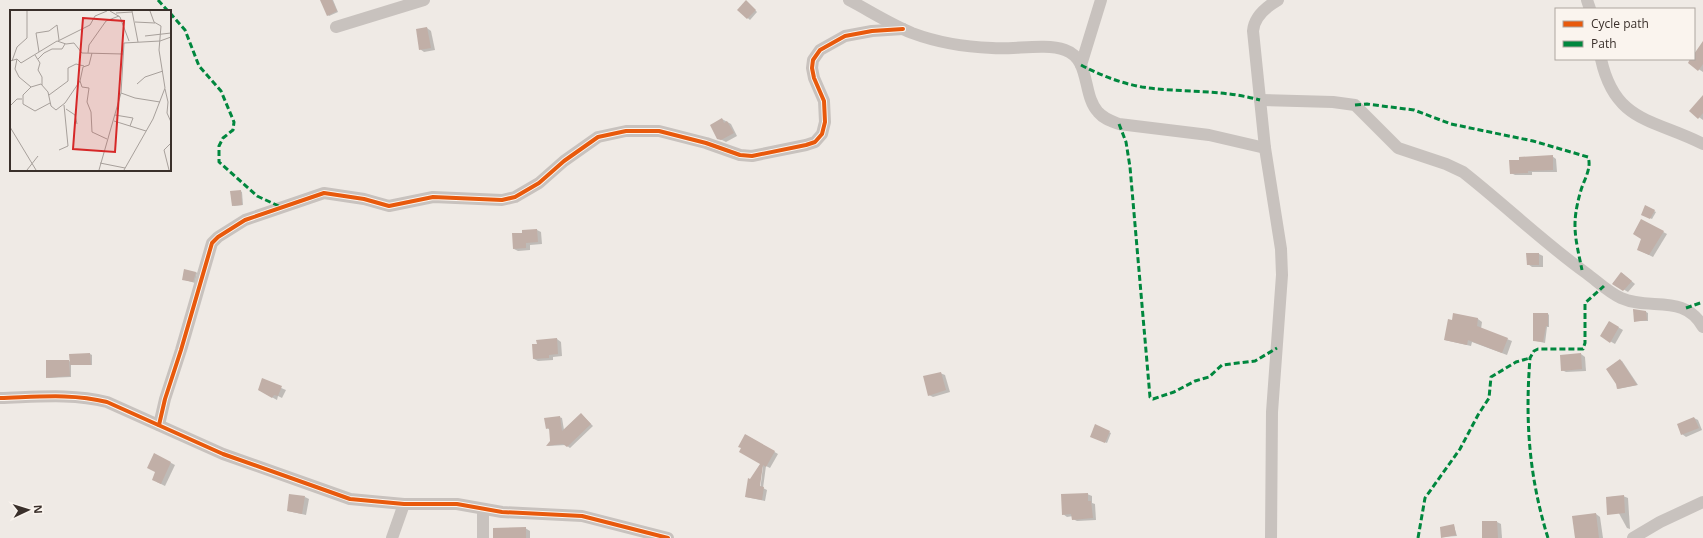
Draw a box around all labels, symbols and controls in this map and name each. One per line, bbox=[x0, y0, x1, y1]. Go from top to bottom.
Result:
legend bbox=[1555, 8, 1695, 60]
inset map bbox=[10, 10, 171, 171]
text: Cycle path bbox=[1591, 15, 1649, 32]
text: Path bbox=[1591, 35, 1617, 52]
north arrow bbox=[8, 490, 48, 530]
text: N bbox=[31, 504, 46, 514]

